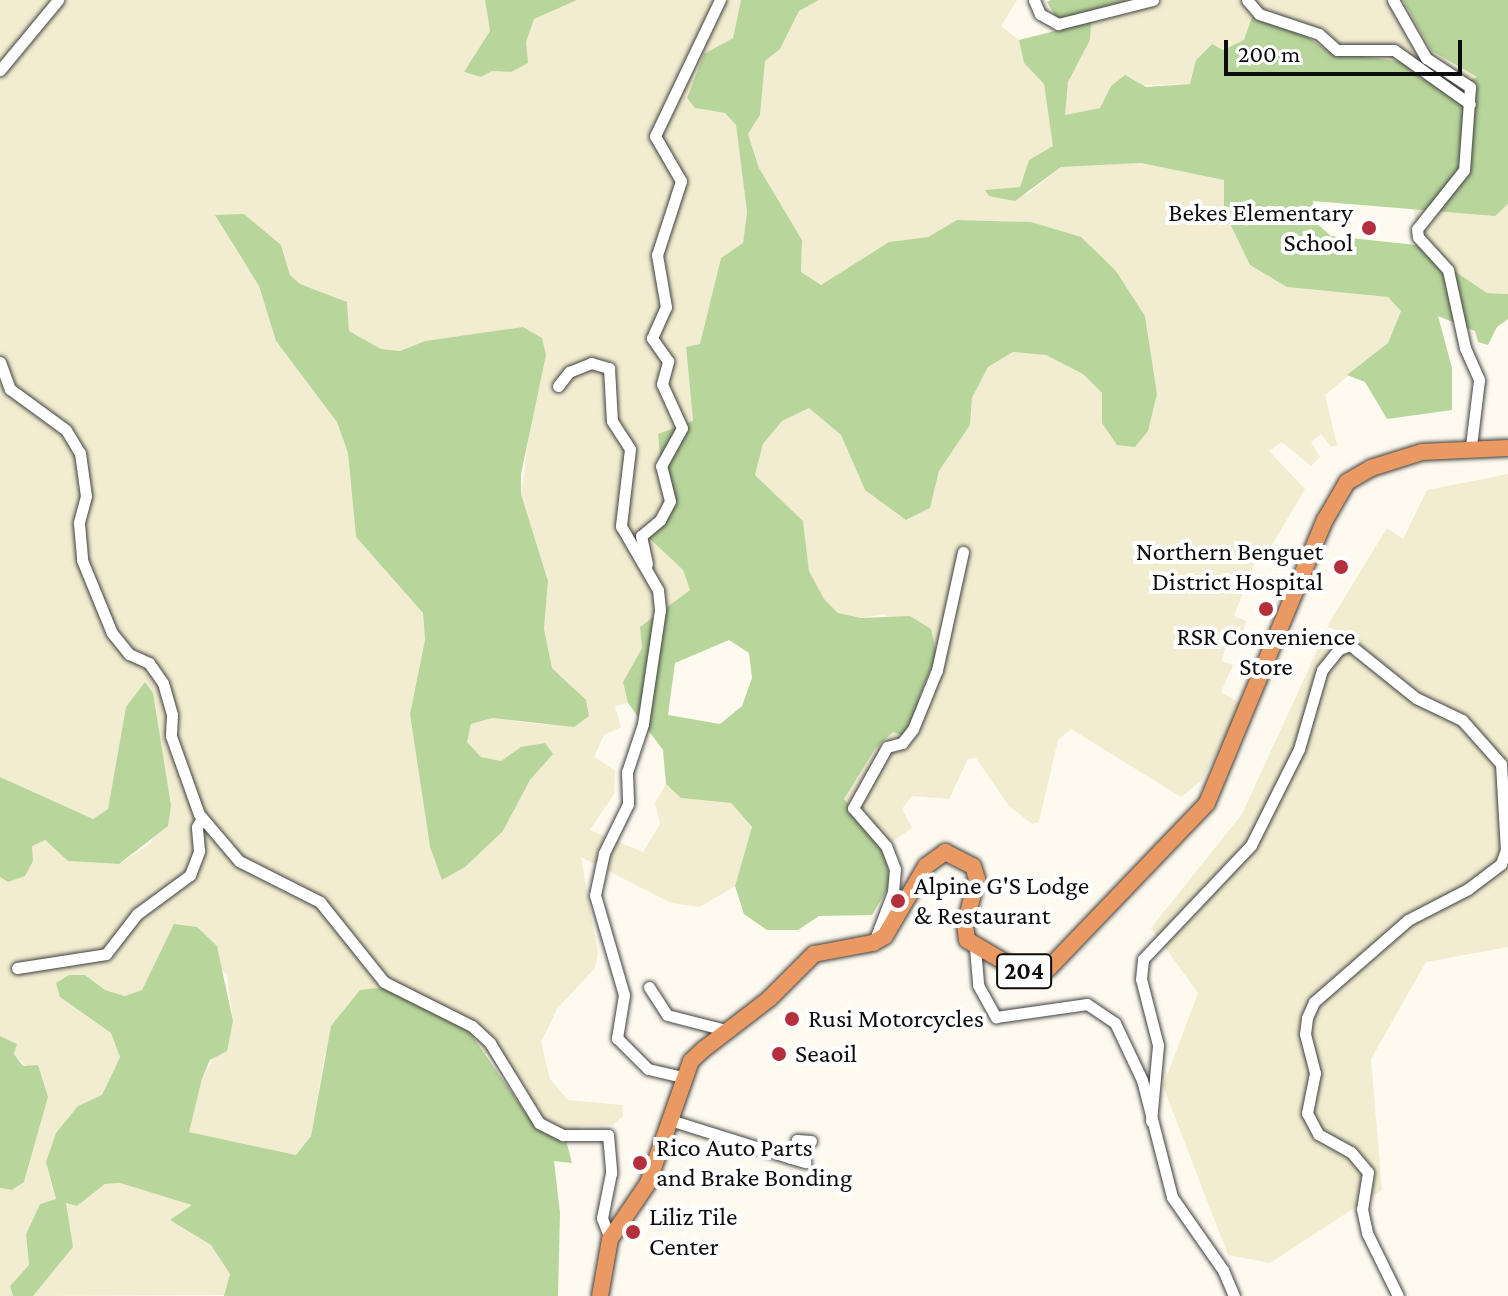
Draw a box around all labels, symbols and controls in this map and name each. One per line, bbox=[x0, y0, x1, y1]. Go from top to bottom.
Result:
scale bar bbox=[1228, 24, 1466, 74]
text: 200 m bbox=[1238, 40, 1300, 67]
place label: Bekes Elementary School bbox=[1168, 197, 1353, 258]
marker: Bekes Elementary School bbox=[1360, 219, 1378, 237]
place label: Northern Benguet District Hospital bbox=[1136, 536, 1323, 598]
marker: Northern Benguet District Hospital bbox=[1330, 556, 1352, 578]
marker: RSR Convenience Store bbox=[1257, 600, 1275, 618]
place label: RSR Convenience Store bbox=[1176, 621, 1356, 682]
place label: Alpine G'S Lodge & Restaurant bbox=[914, 870, 1089, 932]
marker: Alpine G'S Lodge & Restaurant bbox=[889, 892, 907, 910]
road number: 204 bbox=[996, 951, 1052, 991]
place label: Rusi Motorcycles bbox=[808, 1003, 984, 1035]
marker: Rusi Motorcycles bbox=[783, 1010, 801, 1028]
place label: Seaoil bbox=[795, 1038, 857, 1070]
marker: Seaoil bbox=[770, 1045, 788, 1063]
place label: Rico Auto Parts and Brake Bonding bbox=[656, 1132, 852, 1194]
marker: Rico Auto Parts and Brake Bonding bbox=[631, 1154, 649, 1172]
place label: Liliz Tile Center bbox=[649, 1201, 738, 1262]
marker: Liliz Tile Center bbox=[624, 1223, 642, 1241]

